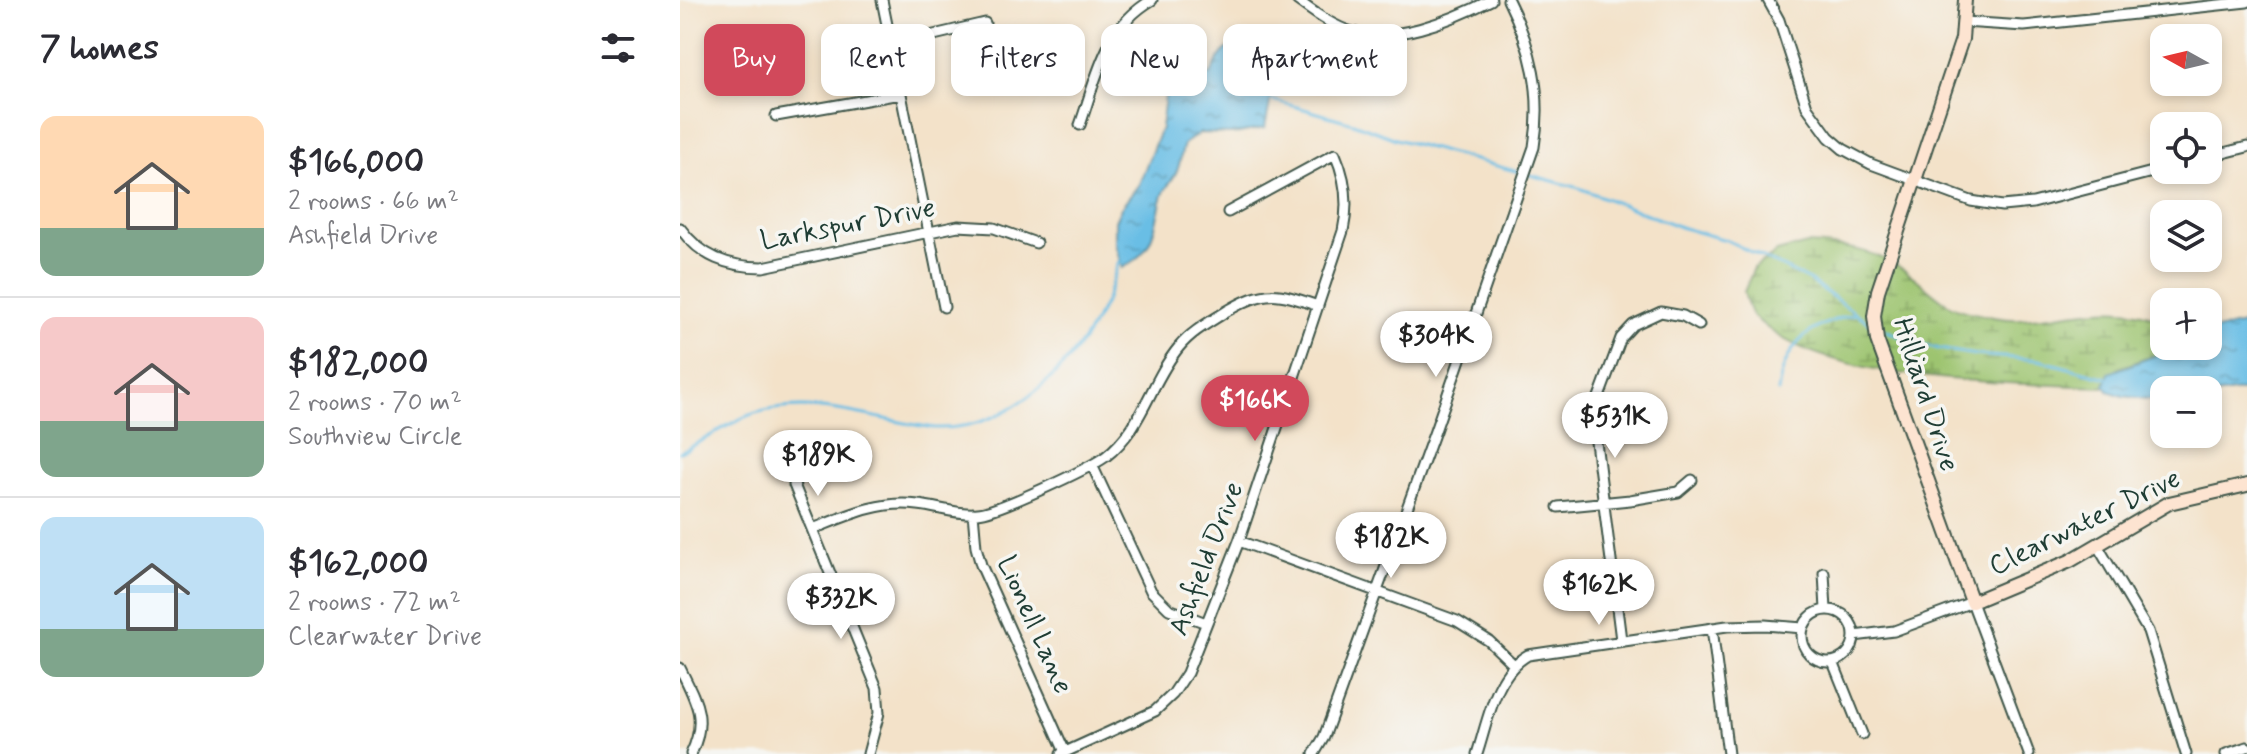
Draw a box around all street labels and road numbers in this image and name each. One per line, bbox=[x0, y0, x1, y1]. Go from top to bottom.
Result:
street label: Larkspur Drive bbox=[757, 190, 939, 260]
street label: Hilliard Drive bbox=[1883, 314, 1967, 476]
street label: Clearwater Drive bbox=[1983, 461, 2187, 585]
street label: Ashfield Drive bbox=[1161, 477, 1253, 641]
street label: Lionell Lane bbox=[987, 550, 1081, 700]

